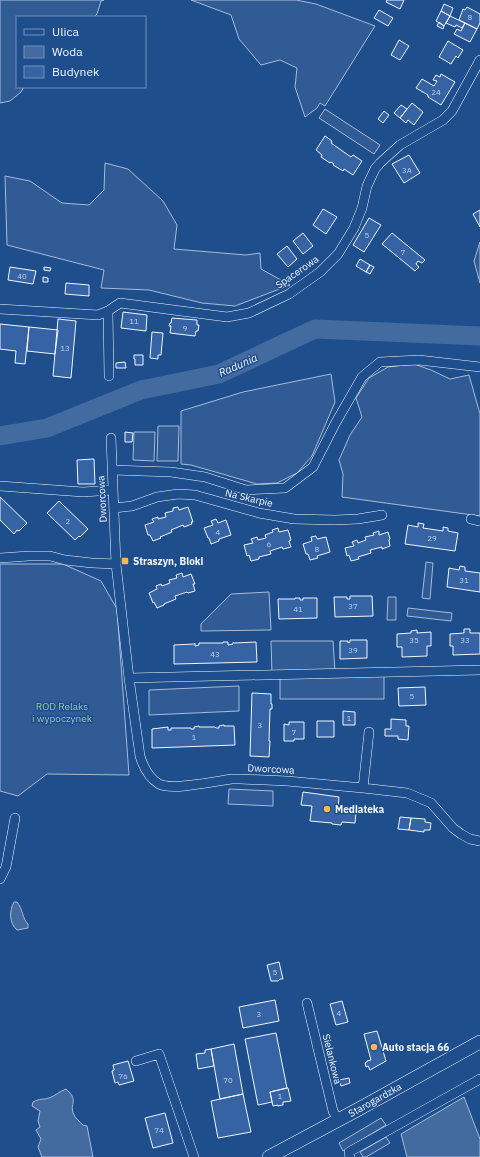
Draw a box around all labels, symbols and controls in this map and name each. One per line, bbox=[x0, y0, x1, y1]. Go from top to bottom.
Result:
house number: 8 bbox=[468, 12, 473, 22]
legend bbox=[16, 16, 146, 88]
text: Ulica bbox=[52, 24, 79, 39]
text: Woda bbox=[52, 44, 83, 59]
text: Budynek bbox=[52, 64, 100, 79]
house number: 24 bbox=[431, 87, 441, 97]
house number: 3A bbox=[402, 165, 412, 175]
house number: 5 bbox=[365, 230, 370, 240]
house number: 7 bbox=[401, 247, 406, 257]
street label: Spacerowa bbox=[273, 252, 322, 292]
house number: 40 bbox=[17, 271, 27, 281]
house number: 11 bbox=[129, 316, 139, 326]
house number: 9 bbox=[183, 323, 188, 333]
house number: 13 bbox=[60, 343, 70, 353]
water label: Radunia bbox=[216, 350, 260, 380]
street label: Dworcowa bbox=[94, 475, 110, 523]
street label: Na Skarpie bbox=[224, 486, 275, 510]
house number: 2 bbox=[66, 516, 71, 526]
house number: 4 bbox=[216, 527, 221, 537]
house number: 29 bbox=[427, 533, 437, 543]
house number: 6 bbox=[267, 539, 272, 549]
house number: 8 bbox=[315, 544, 320, 554]
place label: Straszyn, Bloki bbox=[133, 555, 204, 568]
marker: Straszyn, Bloki bbox=[120, 556, 130, 566]
house number: 31 bbox=[459, 575, 469, 585]
house number: 37 bbox=[348, 601, 358, 611]
house number: 41 bbox=[293, 604, 303, 614]
house number: 35 bbox=[409, 635, 419, 645]
house number: 33 bbox=[460, 635, 470, 645]
house number: 39 bbox=[348, 645, 358, 655]
house number: 43 bbox=[210, 649, 220, 659]
house number: 5 bbox=[410, 691, 415, 701]
park label: ROD Relaks i wypoczynek bbox=[32, 700, 93, 725]
house number: 1 bbox=[347, 713, 352, 723]
house number: 3 bbox=[258, 720, 263, 730]
house number: 7 bbox=[292, 727, 297, 737]
house number: 1 bbox=[192, 732, 197, 742]
street label: Dworcowa bbox=[247, 761, 295, 777]
place label: Mediateka bbox=[335, 803, 385, 816]
marker: Mediateka bbox=[322, 804, 332, 814]
house number: 5 bbox=[273, 967, 278, 977]
house number: 4 bbox=[337, 1008, 342, 1018]
house number: 3 bbox=[257, 1009, 262, 1019]
street label: Sielankowa bbox=[320, 1033, 345, 1086]
place label: Auto stacja 66 bbox=[382, 1041, 449, 1054]
marker: Auto stacja 66 bbox=[369, 1042, 379, 1052]
house number: 76 bbox=[118, 1071, 128, 1081]
house number: 70 bbox=[223, 1075, 233, 1085]
street label: Starogardzka bbox=[346, 1080, 405, 1120]
house number: 1 bbox=[278, 1091, 283, 1101]
house number: 74 bbox=[154, 1125, 164, 1135]

